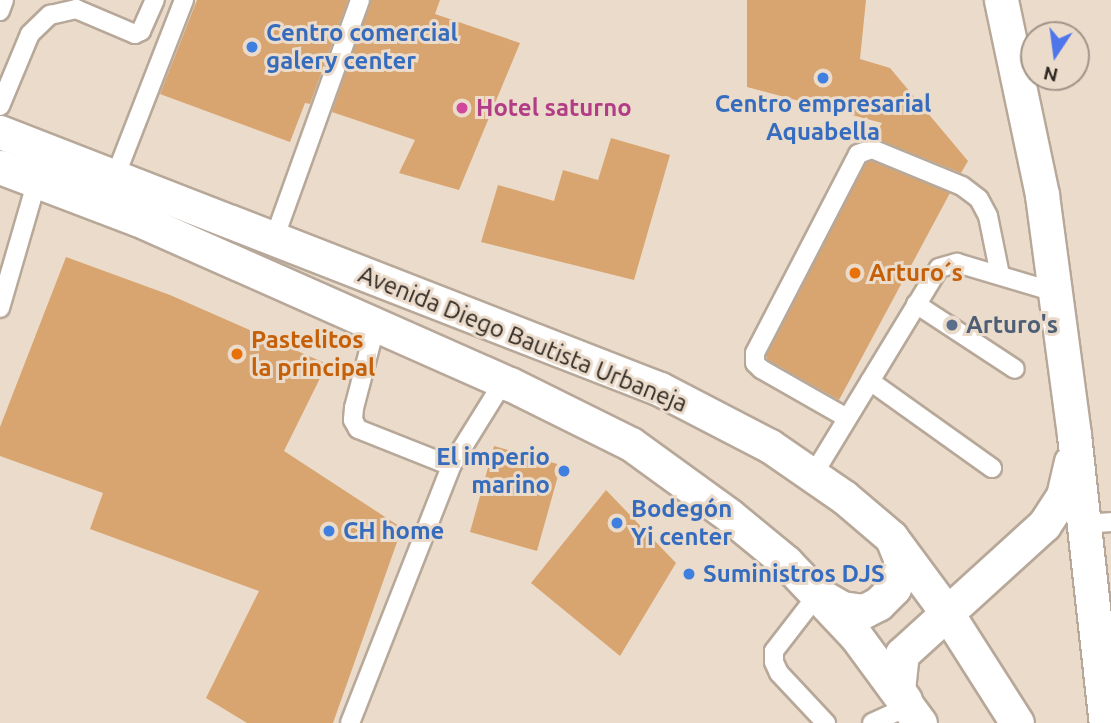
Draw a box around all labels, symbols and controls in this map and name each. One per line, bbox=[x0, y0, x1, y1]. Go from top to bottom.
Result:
place label: Centro comercial galery center bbox=[266, 19, 458, 75]
north arrow bbox=[1020, 21, 1090, 91]
marker: Centro comercial galery center bbox=[244, 39, 260, 55]
text: N bbox=[1041, 62, 1060, 87]
marker: Centro empresarial Aquabella bbox=[815, 70, 831, 86]
place label: Centro empresarial Aquabella bbox=[715, 90, 931, 146]
place label: Hotel saturno bbox=[476, 94, 632, 122]
marker: Hotel saturno bbox=[454, 100, 470, 116]
place label: Arturo´s bbox=[869, 259, 963, 287]
street label: Avenida Diego Bautista Urbaneja bbox=[354, 260, 692, 418]
marker: Arturo´s bbox=[847, 265, 863, 281]
place label: Arturo's bbox=[966, 311, 1058, 339]
marker: Arturo's bbox=[944, 317, 960, 333]
place label: Pastelitos la principal bbox=[251, 326, 375, 382]
marker: Pastelitos la principal bbox=[229, 346, 245, 362]
place label: El imperio marino bbox=[436, 443, 550, 499]
marker: El imperio marino bbox=[556, 463, 572, 479]
place label: Bodegón Yi center bbox=[631, 495, 732, 551]
marker: Bodegón Yi center bbox=[609, 515, 625, 531]
place label: CH home bbox=[343, 517, 444, 545]
marker: CH home bbox=[321, 523, 337, 539]
place label: Suministros DJS bbox=[703, 560, 885, 588]
marker: Suministros DJS bbox=[681, 566, 697, 582]

